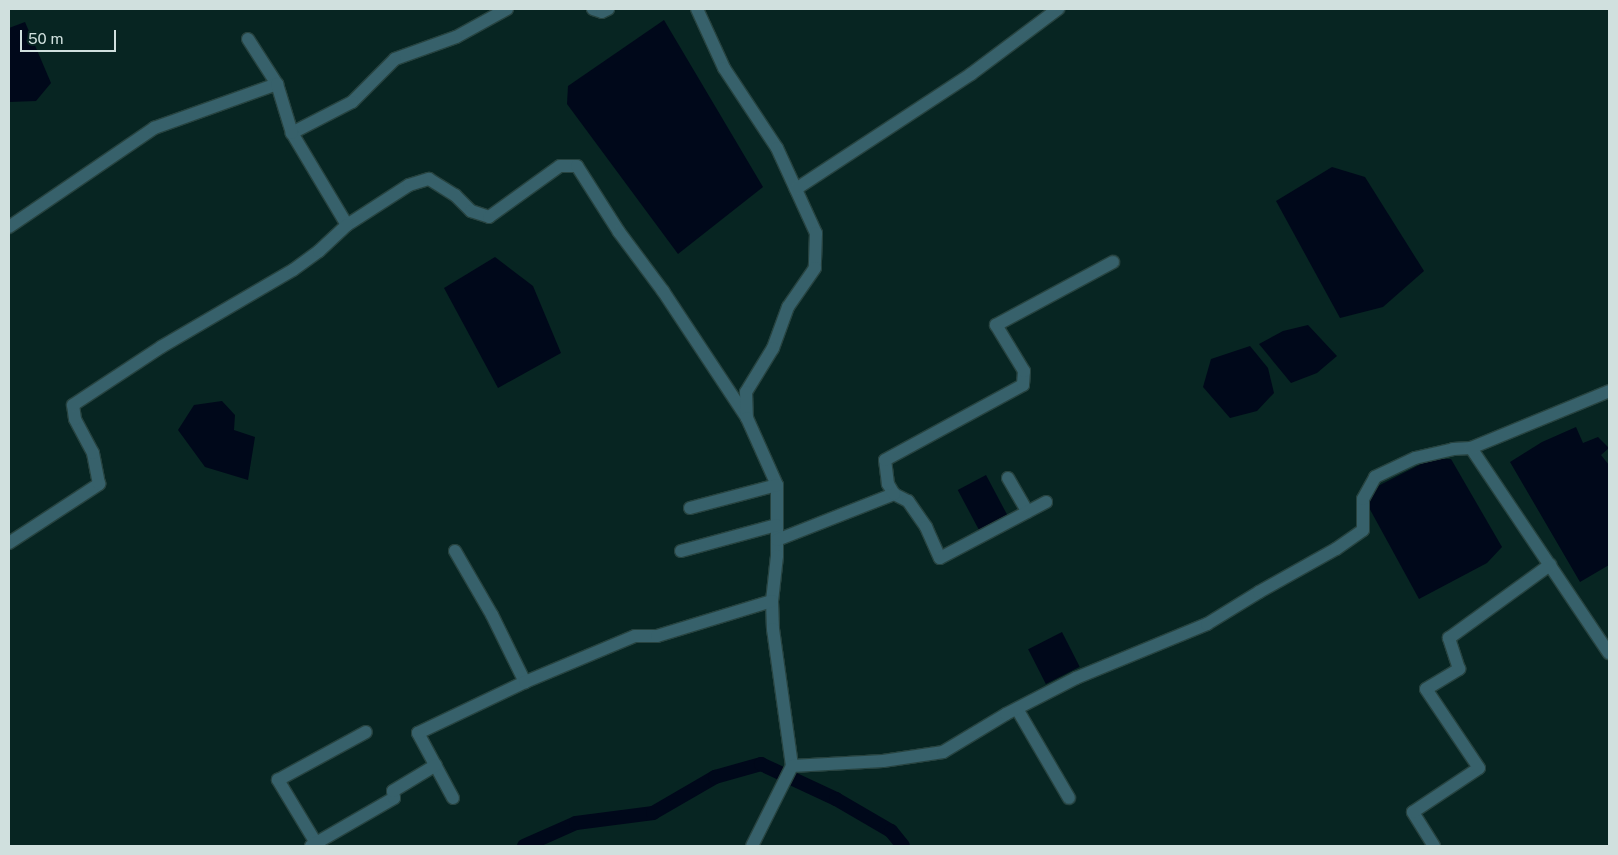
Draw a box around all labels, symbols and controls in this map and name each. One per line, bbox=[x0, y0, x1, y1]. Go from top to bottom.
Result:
scale bar bbox=[22, 20, 119, 52]
text: 50 m bbox=[28, 30, 63, 47]

